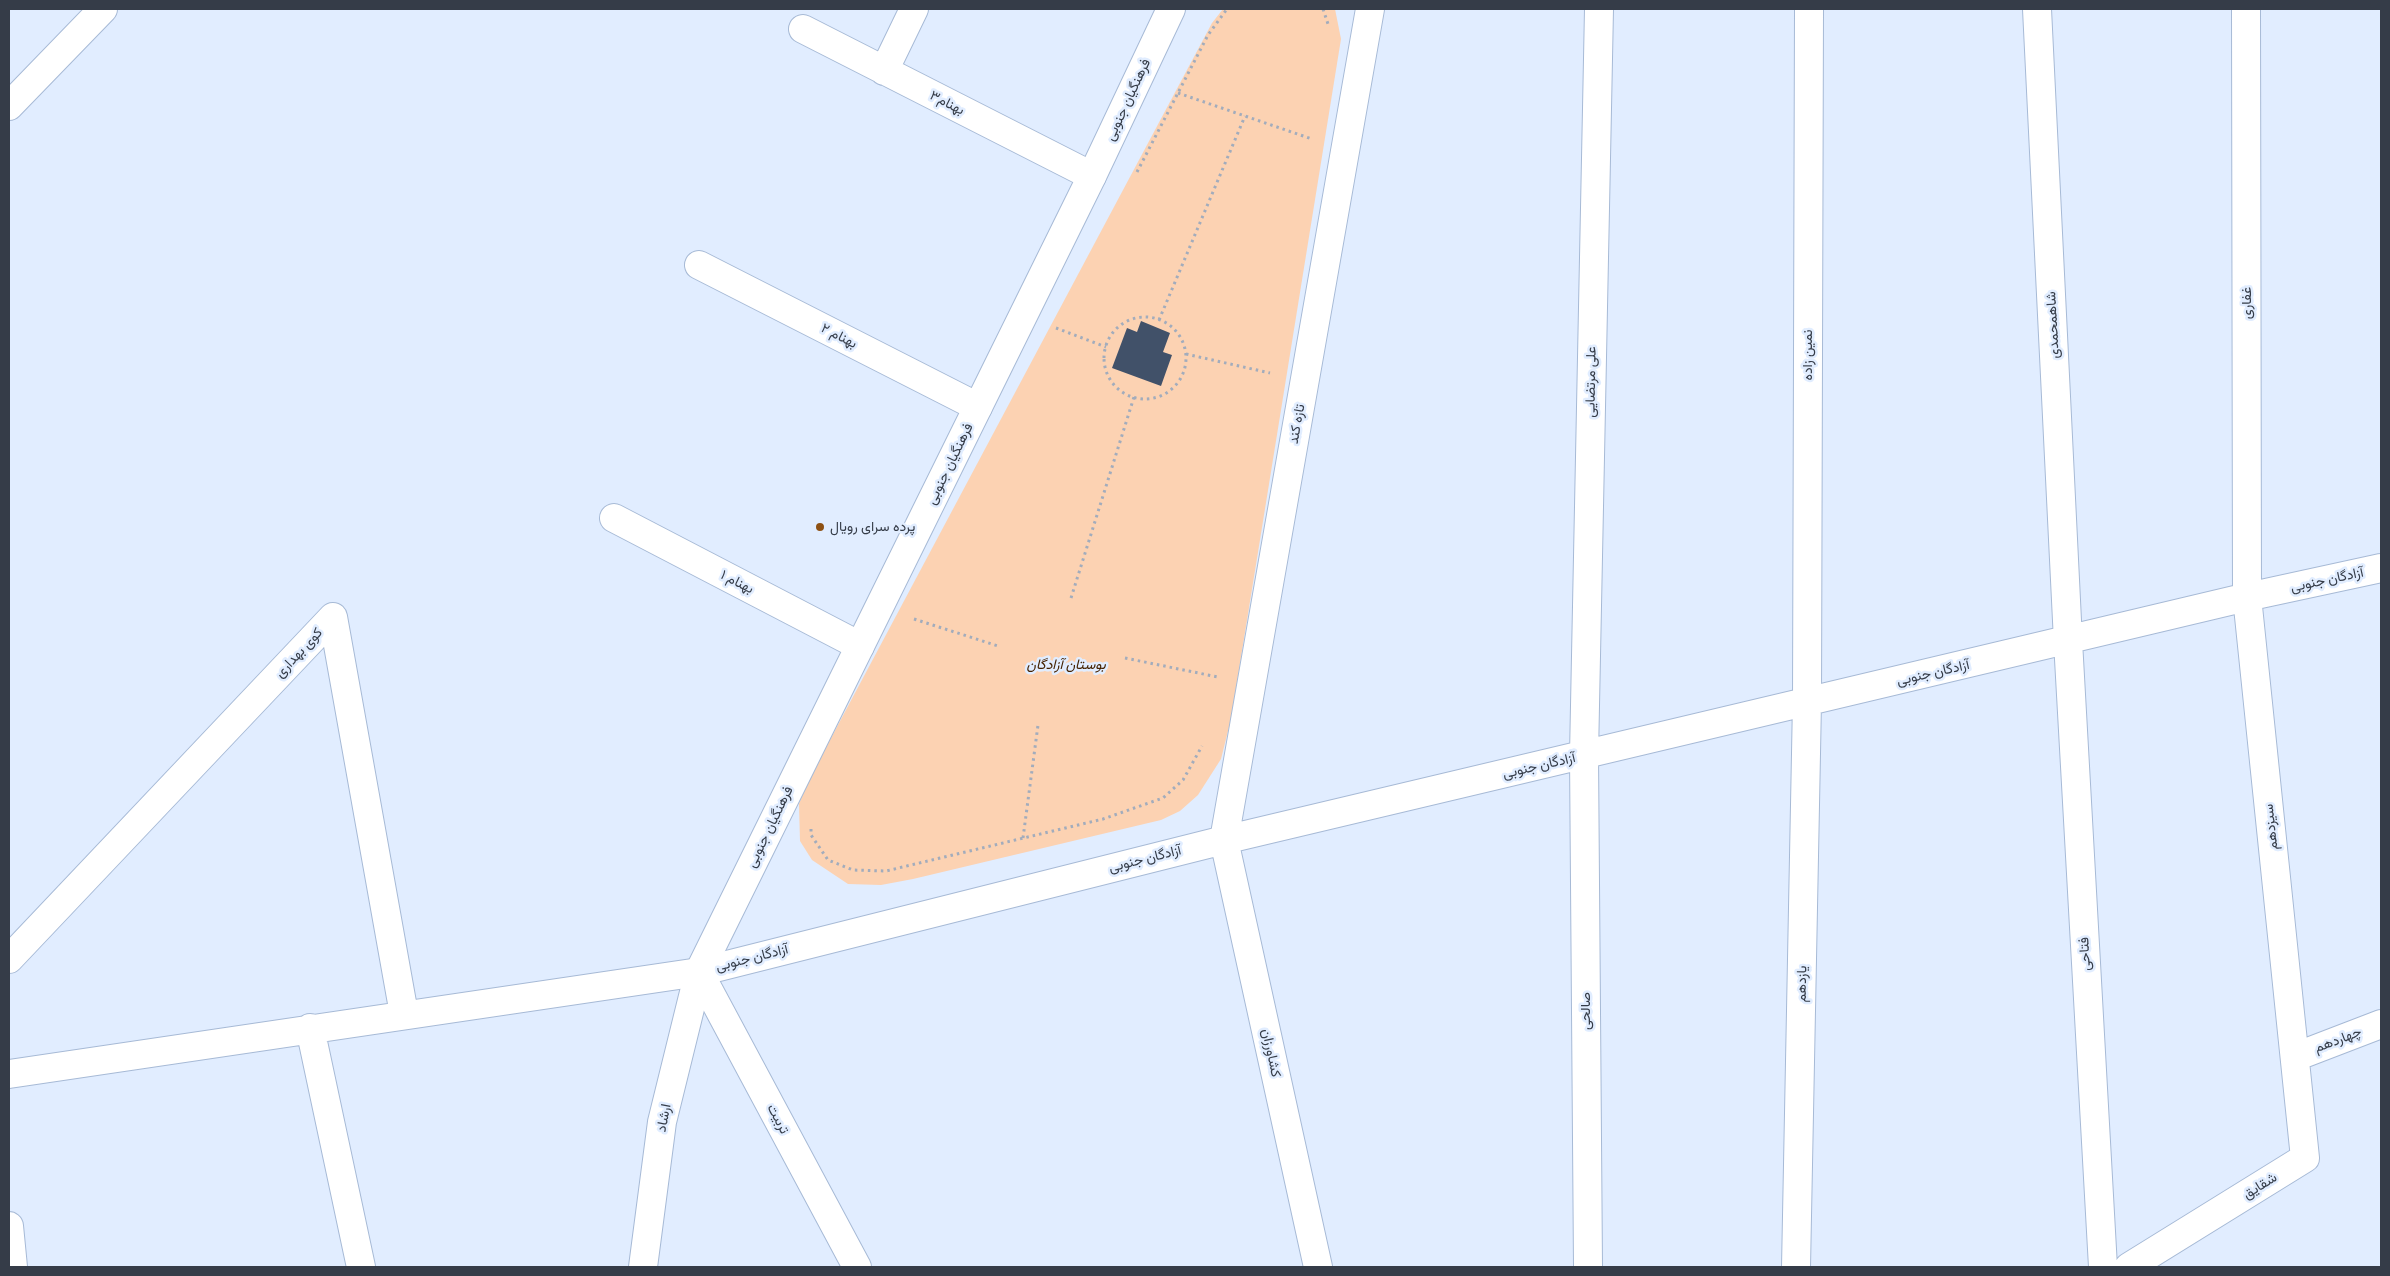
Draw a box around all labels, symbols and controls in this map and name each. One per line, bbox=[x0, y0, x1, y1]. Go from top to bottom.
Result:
street label: فرهنگیان جنوبی bbox=[1102, 56, 1154, 144]
street label: بهنام۳ bbox=[927, 87, 967, 119]
street label: غفاری bbox=[2239, 287, 2255, 319]
street label: شاهمحمدی bbox=[2043, 291, 2063, 359]
street label: بهنام ۲ bbox=[818, 320, 860, 352]
street label: نمین زاده bbox=[1800, 329, 1816, 381]
street label: علی مرتضایی bbox=[1582, 346, 1600, 418]
street label: تازه کند bbox=[1285, 403, 1309, 445]
street label: فرهنگیان جنوبی bbox=[923, 420, 977, 508]
place label: پرده سرای رویال bbox=[830, 519, 915, 535]
marker: پرده سرای رویال bbox=[814, 521, 826, 533]
street label: آزادگان جنوبی bbox=[2289, 564, 2365, 596]
street label: بهنام ۱ bbox=[718, 567, 756, 597]
street label: کوی بهداری bbox=[272, 625, 326, 681]
street label: آزادگان جنوبی bbox=[1895, 656, 1971, 690]
park label: بوستان آزادگان bbox=[1026, 657, 1106, 673]
street label: آزادگان جنوبی bbox=[1501, 749, 1577, 783]
street label: فرهنگیان جنوبی bbox=[743, 783, 797, 871]
street label: سیزدهم bbox=[2260, 803, 2282, 851]
street label: آزادگان جنوبی bbox=[1107, 842, 1183, 876]
street label: فتاحی bbox=[2076, 937, 2094, 971]
street label: آزادگان جنوبی bbox=[714, 941, 790, 975]
street label: یازدهم bbox=[1793, 965, 1811, 1003]
street label: صالحی bbox=[1578, 992, 1594, 1030]
street label: چهاردهم bbox=[2312, 1023, 2364, 1057]
street label: کشاورزان bbox=[1258, 1027, 1284, 1079]
street label: تربیت bbox=[763, 1101, 793, 1137]
street label: ارشاد bbox=[653, 1102, 675, 1134]
street label: شقایق bbox=[2240, 1169, 2280, 1203]

